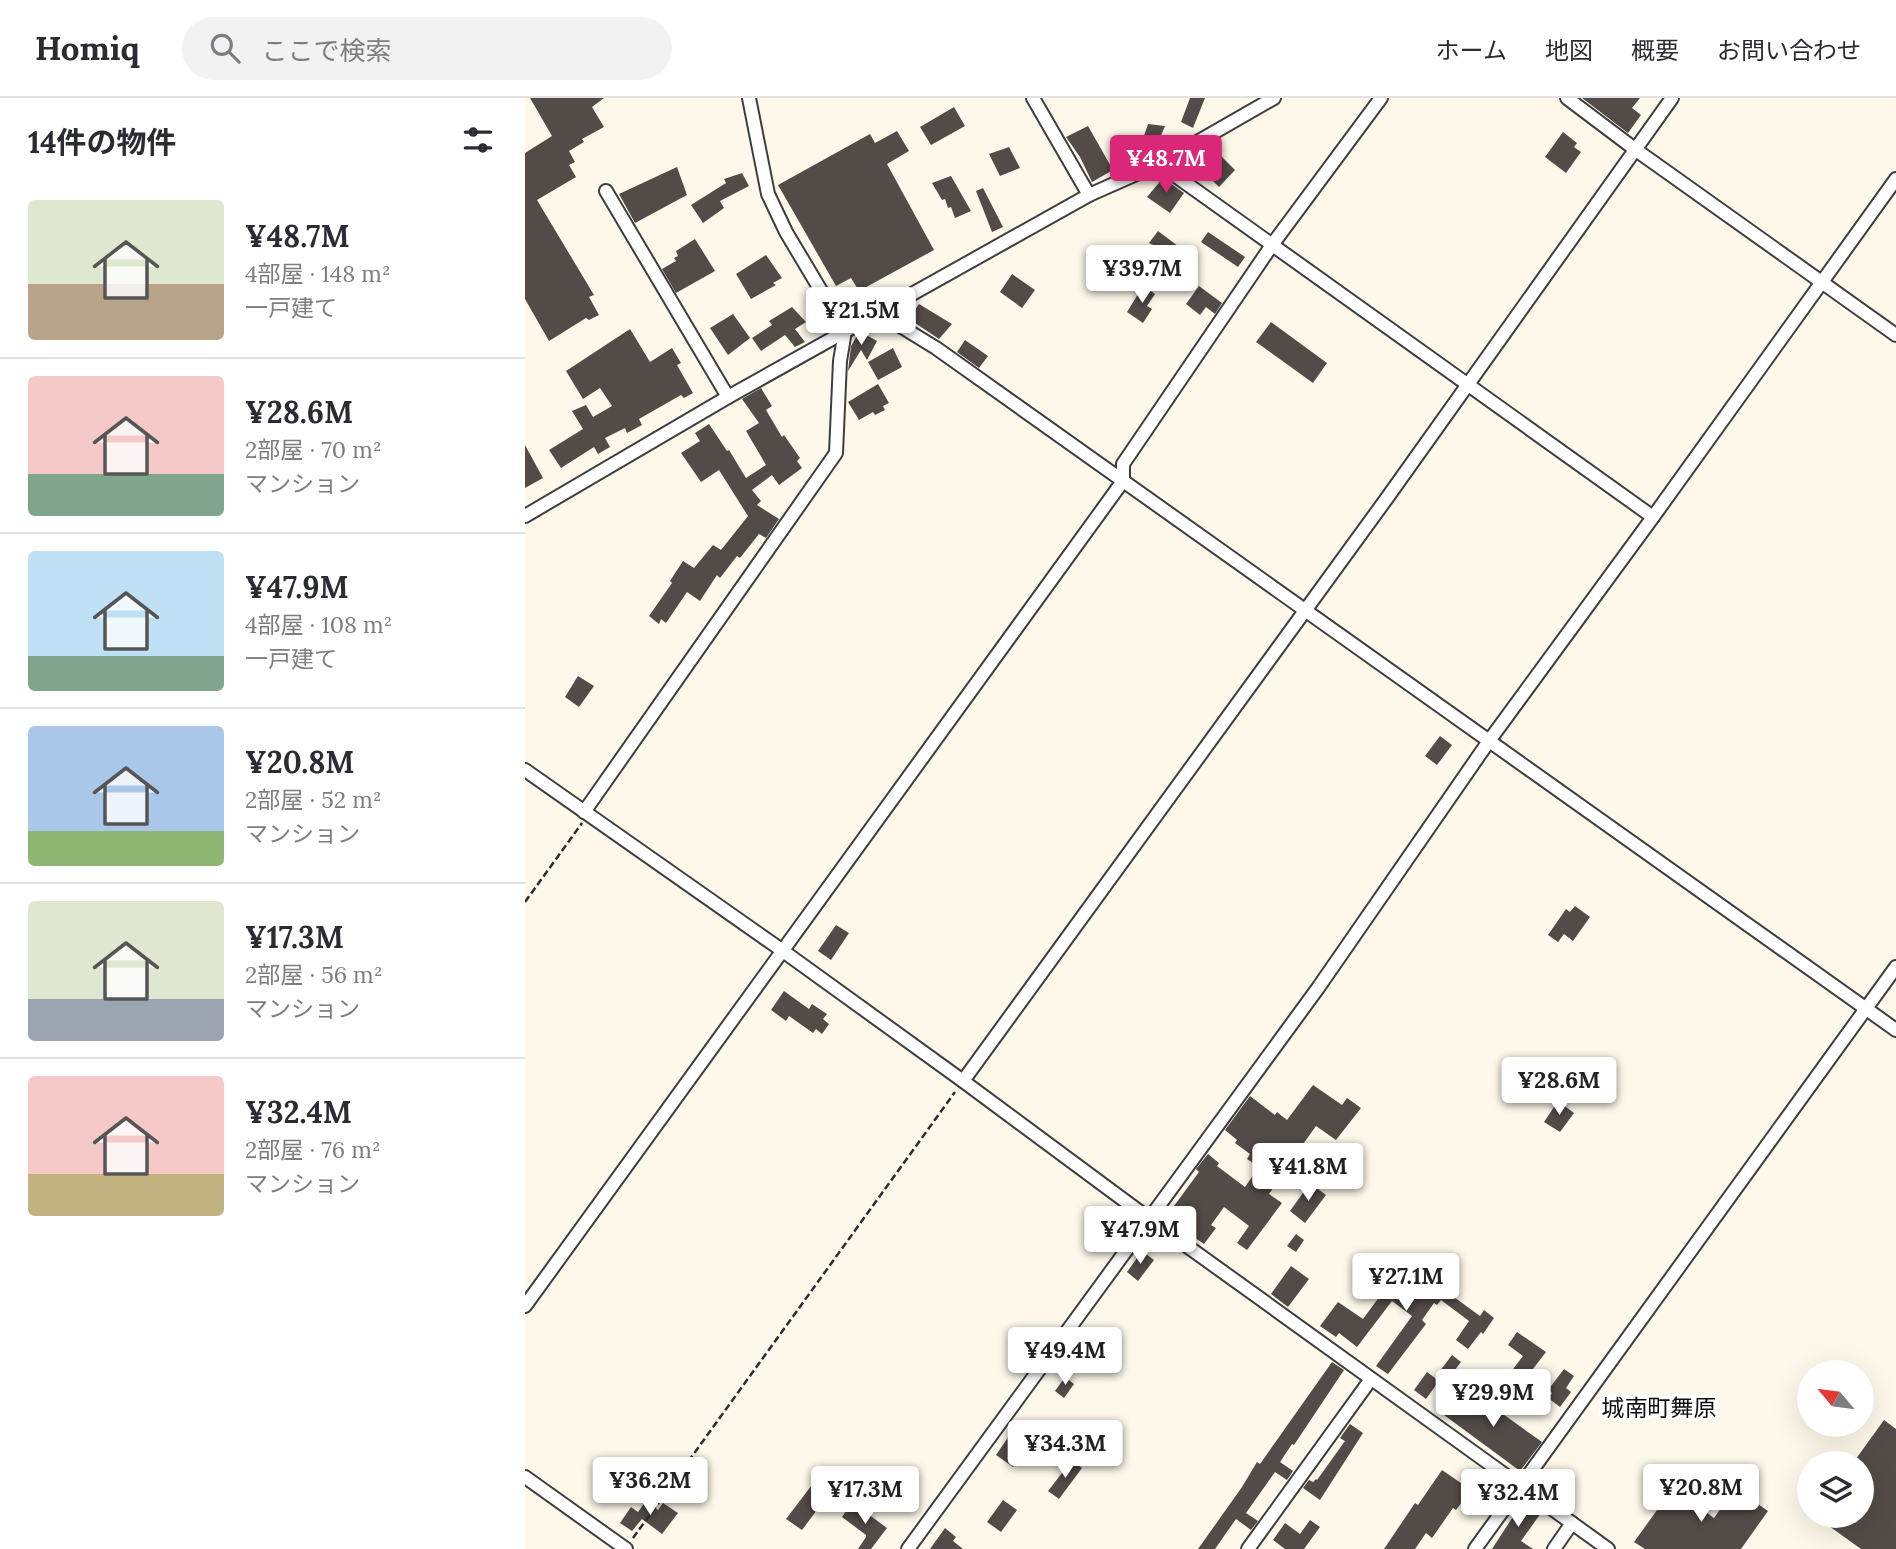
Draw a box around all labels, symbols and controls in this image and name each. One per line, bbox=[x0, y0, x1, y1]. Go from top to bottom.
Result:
search box bbox=[182, 17, 672, 80]
text: Homiq bbox=[35, 27, 140, 69]
icon: search bbox=[206, 29, 244, 67]
text: ここで検索 bbox=[262, 34, 392, 67]
text: ホーム bbox=[1436, 35, 1507, 66]
text: 地図 bbox=[1545, 35, 1593, 66]
text: 概要 bbox=[1631, 35, 1679, 66]
text: お問い合わせ bbox=[1717, 35, 1861, 66]
icon: filters bbox=[459, 121, 497, 159]
text: 14件の物件 bbox=[28, 123, 177, 161]
pin: ¥48.7M bbox=[1109, 136, 1223, 195]
text: ¥48.7M bbox=[1126, 143, 1206, 172]
text: ¥48.7M bbox=[245, 217, 350, 255]
icon: home bbox=[84, 228, 168, 312]
pin: ¥39.7M bbox=[1085, 246, 1199, 305]
text: ¥39.7M bbox=[1102, 253, 1182, 282]
text: 4部屋 · 148 m² bbox=[245, 259, 391, 288]
pin: ¥21.5M bbox=[804, 288, 918, 347]
text: 一戸建て bbox=[245, 293, 337, 322]
text: ¥21.5M bbox=[822, 295, 900, 324]
text: ¥28.6M bbox=[245, 393, 353, 431]
icon: home bbox=[84, 404, 168, 488]
text: 2部屋 · 70 m² bbox=[245, 435, 382, 464]
text: マンション bbox=[245, 469, 360, 498]
text: ¥47.9M bbox=[245, 568, 349, 606]
icon: home bbox=[84, 579, 168, 663]
text: 4部屋 · 108 m² bbox=[245, 610, 392, 639]
text: 一戸建て bbox=[245, 644, 337, 673]
text: ¥20.8M bbox=[245, 743, 355, 781]
icon: home bbox=[84, 754, 168, 838]
text: 2部屋 · 52 m² bbox=[245, 785, 382, 814]
text: マンション bbox=[245, 819, 360, 848]
text: ¥17.3M bbox=[245, 918, 344, 956]
icon: home bbox=[84, 929, 168, 1013]
text: 2部屋 · 56 m² bbox=[245, 960, 383, 989]
text: マンション bbox=[245, 994, 360, 1023]
pin: ¥28.6M bbox=[1502, 1058, 1616, 1117]
text: ¥28.6M bbox=[1518, 1065, 1600, 1094]
text: ¥32.4M bbox=[245, 1093, 352, 1131]
icon: home bbox=[84, 1104, 168, 1188]
text: 2部屋 · 76 m² bbox=[245, 1135, 381, 1164]
pin: ¥41.8M bbox=[1251, 1144, 1365, 1203]
text: ¥41.8M bbox=[1268, 1151, 1348, 1180]
text: マンション bbox=[245, 1169, 360, 1198]
pin: ¥47.9M bbox=[1083, 1206, 1197, 1266]
text: ¥47.9M bbox=[1100, 1214, 1180, 1243]
pin: ¥27.1M bbox=[1349, 1254, 1463, 1313]
text: ¥27.1M bbox=[1368, 1261, 1444, 1290]
pin: ¥49.4M bbox=[1008, 1328, 1122, 1387]
text: ¥49.4M bbox=[1024, 1335, 1106, 1364]
north arrow bbox=[1797, 1360, 1874, 1437]
map controls bbox=[1797, 1360, 1874, 1528]
pin: ¥29.9M bbox=[1436, 1370, 1550, 1429]
text: ¥29.9M bbox=[1452, 1377, 1534, 1406]
district label: 城南町舞原 bbox=[1602, 1393, 1717, 1422]
pin: ¥34.3M bbox=[1008, 1420, 1122, 1480]
text: ¥34.3M bbox=[1024, 1428, 1106, 1457]
button: layers bbox=[1797, 1451, 1874, 1528]
pin: ¥36.2M bbox=[593, 1458, 707, 1517]
pin: ¥20.8M bbox=[1644, 1464, 1758, 1524]
text: ¥36.2M bbox=[609, 1465, 691, 1494]
pin: ¥17.3M bbox=[808, 1466, 922, 1526]
pin: ¥32.4M bbox=[1461, 1470, 1575, 1529]
text: ¥20.8M bbox=[1659, 1472, 1743, 1501]
text: ¥17.3M bbox=[827, 1474, 903, 1503]
text: ¥32.4M bbox=[1477, 1477, 1559, 1506]

